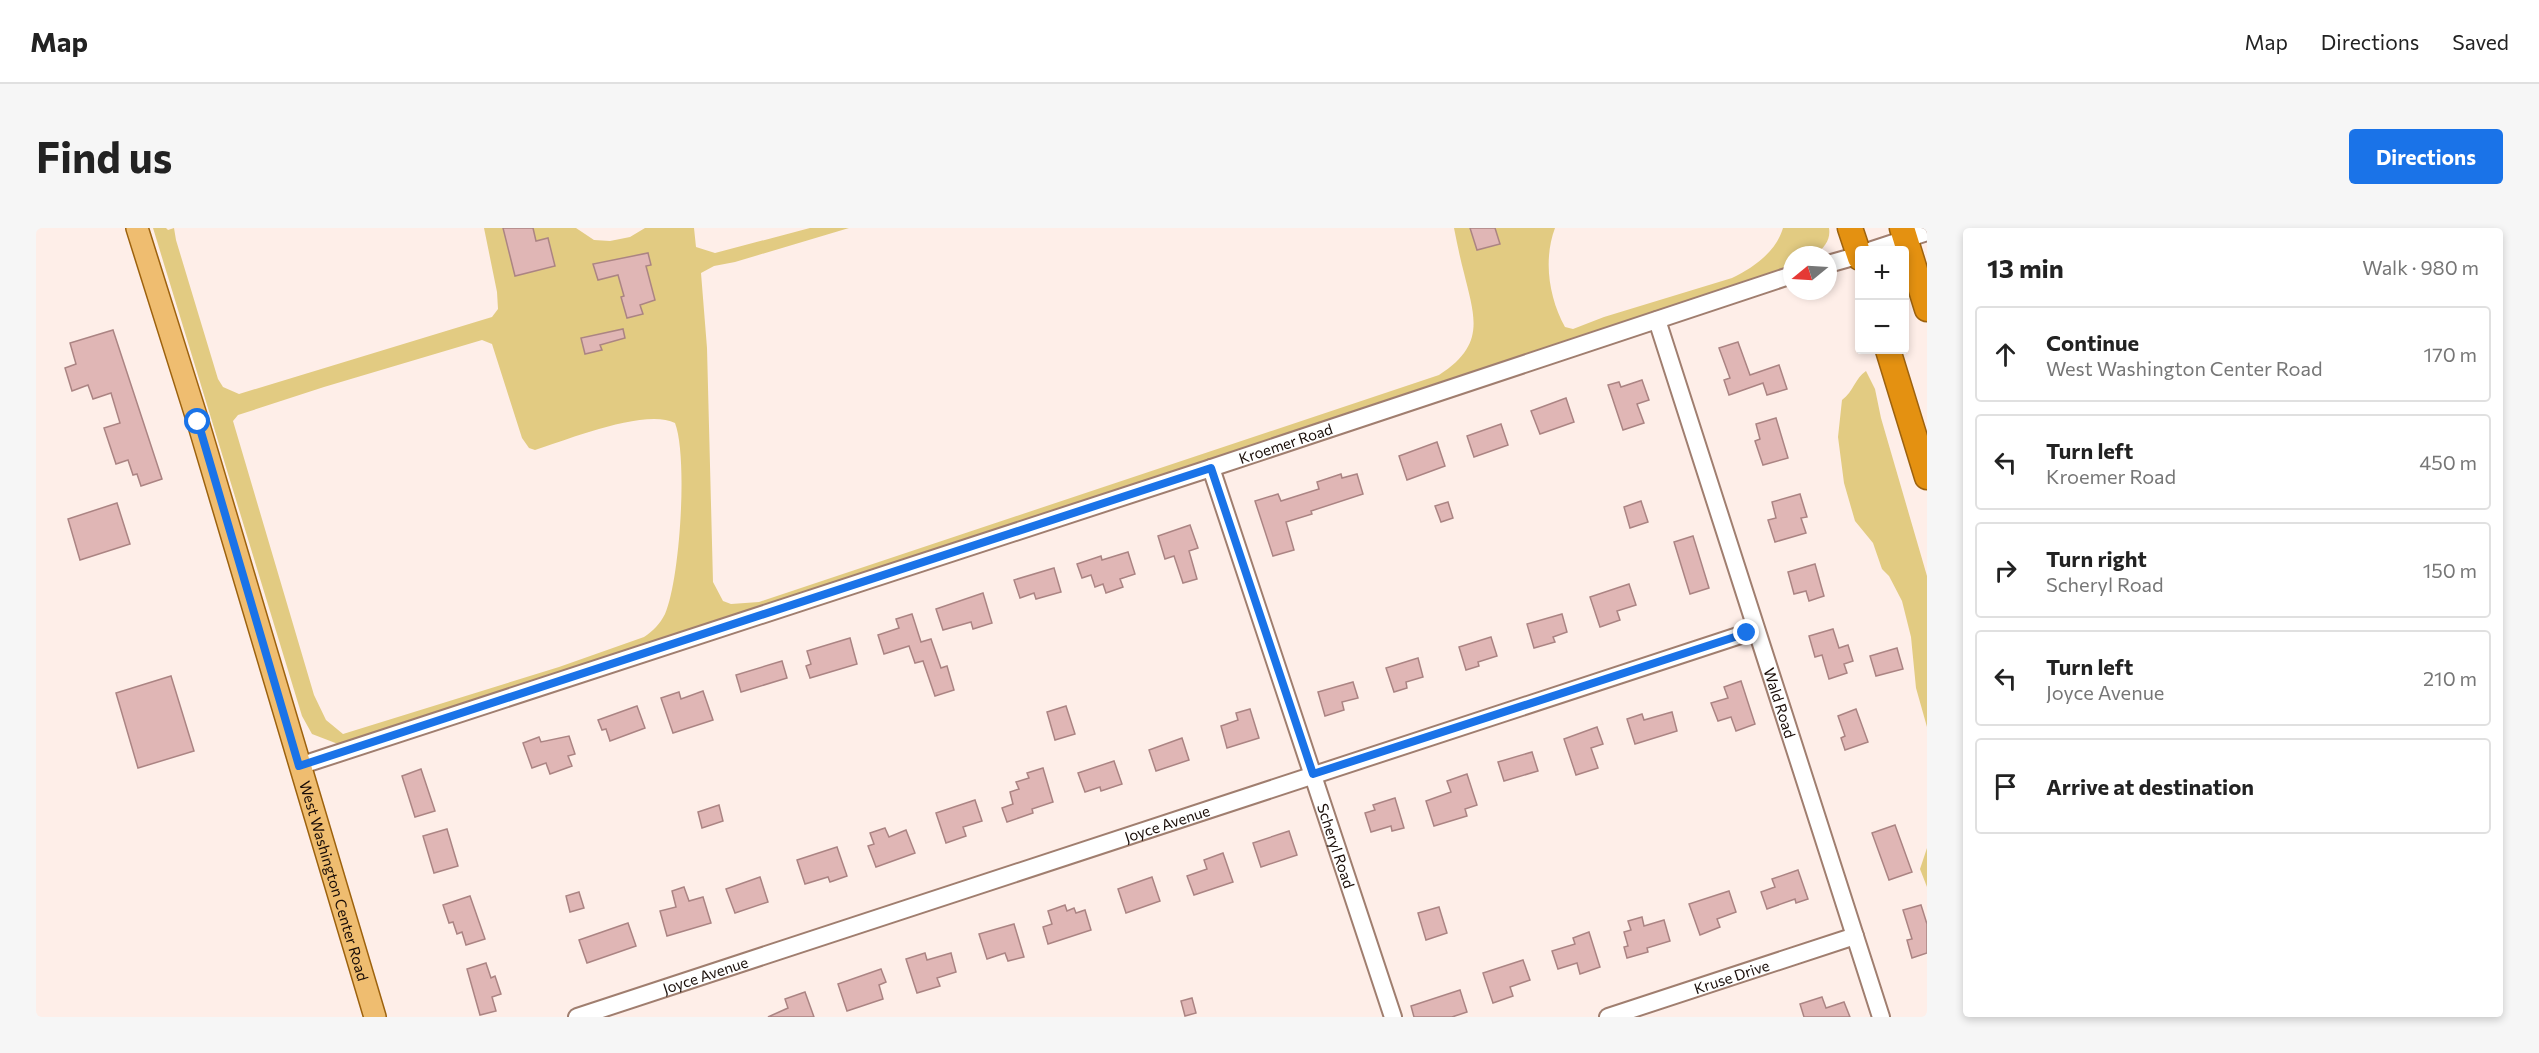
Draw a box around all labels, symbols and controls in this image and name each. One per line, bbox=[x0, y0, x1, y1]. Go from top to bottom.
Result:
text: Map bbox=[30, 24, 88, 58]
text: Map bbox=[2245, 29, 2288, 54]
text: Directions bbox=[2321, 29, 2419, 54]
text: Saved bbox=[2452, 29, 2509, 54]
button: Directions bbox=[2349, 129, 2503, 184]
text: Find us bbox=[36, 130, 172, 182]
north arrow bbox=[1783, 246, 1837, 300]
map controls bbox=[1855, 246, 1909, 354]
button: + bbox=[1855, 246, 1909, 300]
text: 13 min bbox=[1987, 252, 2064, 283]
text: Walk · 980 m bbox=[2362, 255, 2479, 279]
button: − bbox=[1855, 300, 1909, 354]
text: Continue bbox=[2046, 329, 2139, 356]
icon: ahead bbox=[1989, 338, 2022, 371]
text: 170 m bbox=[2424, 342, 2477, 366]
text: West Washington Center Road bbox=[2046, 356, 2323, 380]
route start bbox=[184, 408, 210, 434]
street label: Kroemer Road bbox=[1236, 419, 1335, 467]
text: Turn left bbox=[2046, 437, 2133, 464]
icon: left bbox=[1989, 446, 2022, 479]
text: 450 m bbox=[2419, 450, 2477, 474]
text: Kroemer Road bbox=[2046, 464, 2176, 488]
text: Turn right bbox=[2046, 545, 2147, 572]
icon: right bbox=[1989, 554, 2022, 587]
text: 150 m bbox=[2423, 558, 2477, 582]
text: Scheryl Road bbox=[2046, 572, 2164, 596]
route end bbox=[1733, 619, 1759, 645]
text: Turn left bbox=[2046, 653, 2133, 680]
icon: left bbox=[1989, 662, 2022, 695]
street label: Wald Road bbox=[1760, 665, 1800, 740]
text: 210 m bbox=[2423, 666, 2477, 690]
text: Joyce Avenue bbox=[2046, 680, 2164, 704]
icon: arrive bbox=[1989, 770, 2022, 803]
text: Arrive at destination bbox=[2046, 773, 2254, 800]
street label: West Washington Center Road bbox=[296, 779, 373, 983]
street label: Joyce Avenue bbox=[1122, 801, 1212, 846]
street label: Scheryl Road bbox=[1314, 801, 1359, 891]
street label: Joyce Avenue bbox=[660, 952, 750, 997]
street label: Kruse Drive bbox=[1691, 956, 1772, 997]

